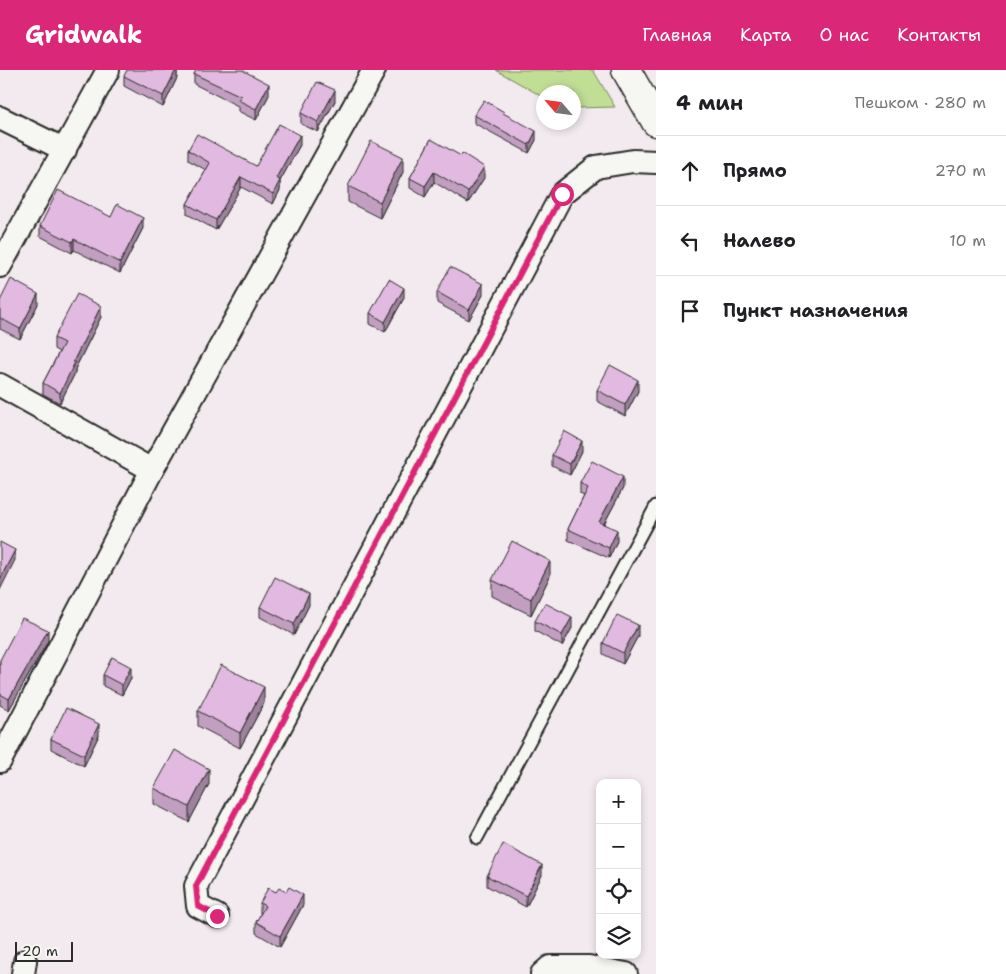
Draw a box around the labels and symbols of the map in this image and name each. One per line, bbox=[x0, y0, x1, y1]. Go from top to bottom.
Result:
north arrow bbox=[536, 85, 581, 130]
route start bbox=[551, 183, 574, 206]
route end bbox=[206, 905, 229, 928]
scale bar bbox=[15, 939, 72, 962]

